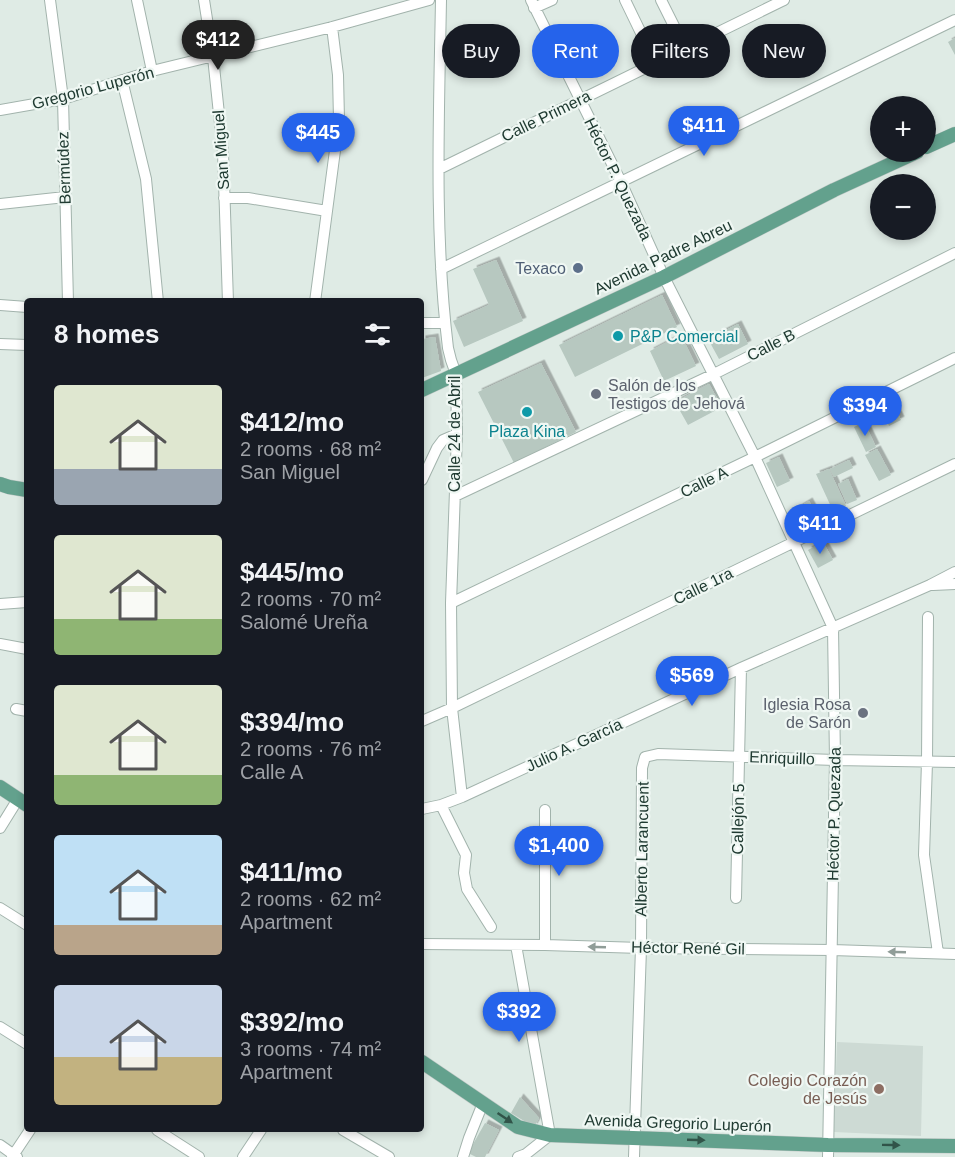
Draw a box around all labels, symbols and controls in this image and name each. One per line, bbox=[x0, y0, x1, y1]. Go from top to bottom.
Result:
pin: $412 bbox=[182, 20, 254, 71]
chip: Buy bbox=[442, 24, 520, 78]
chip: Rent bbox=[532, 24, 619, 78]
chip: Filters bbox=[631, 24, 730, 78]
chip: New bbox=[742, 24, 826, 78]
text: $412 bbox=[196, 28, 240, 50]
street label: Gregorio Luperón bbox=[30, 64, 156, 112]
street label: Calle Primera bbox=[499, 87, 593, 145]
map controls bbox=[870, 96, 936, 240]
button: + bbox=[870, 96, 936, 162]
pin: $411 bbox=[668, 106, 740, 157]
street label: San Miguel bbox=[210, 109, 232, 191]
pin: $445 bbox=[282, 113, 354, 164]
text: $411 bbox=[682, 114, 726, 136]
street label: Héctor P. Quezada bbox=[581, 115, 655, 243]
text: $445 bbox=[296, 121, 340, 143]
street label: Bermúdez bbox=[54, 131, 74, 205]
button: − bbox=[870, 174, 936, 240]
street label: Avenida Padre Abreu bbox=[591, 216, 735, 298]
place label: Texaco bbox=[515, 260, 566, 277]
marker: Texaco bbox=[571, 261, 585, 275]
icon: filters bbox=[361, 318, 394, 351]
text: 8 homes bbox=[54, 319, 160, 349]
street label: Calle B bbox=[744, 326, 798, 364]
place label: P&P Comercial bbox=[630, 328, 738, 345]
marker: P&P Comercial bbox=[611, 329, 625, 343]
street label: Calle 24 de Abril bbox=[446, 376, 463, 492]
place label: Salón de los Testigos de Jehová bbox=[608, 377, 745, 412]
pin: $394 bbox=[829, 386, 901, 437]
marker: Salón de los Testigos de Jehová bbox=[589, 387, 603, 401]
text: $394 bbox=[843, 394, 887, 416]
marker: Plaza Kina bbox=[520, 405, 534, 419]
text: $412/mo bbox=[240, 407, 344, 437]
icon: home bbox=[102, 409, 174, 481]
place label: Plaza Kina bbox=[489, 423, 565, 440]
text: 2 rooms · 68 m² bbox=[240, 438, 381, 460]
text: San Miguel bbox=[240, 461, 340, 483]
street label: Calle A bbox=[677, 463, 731, 501]
pin: $411 bbox=[784, 504, 856, 555]
text: $411 bbox=[798, 512, 842, 534]
text: $445/mo bbox=[240, 557, 344, 587]
icon: home bbox=[102, 559, 174, 631]
street label: Calle 1ra bbox=[670, 564, 736, 608]
text: 2 rooms · 70 m² bbox=[240, 588, 381, 610]
text: Salomé Ureña bbox=[240, 611, 368, 633]
pin: $569 bbox=[656, 656, 728, 707]
text: $569 bbox=[670, 664, 714, 686]
place label: Iglesia Rosa de Sarón bbox=[763, 696, 851, 731]
marker: Iglesia Rosa de Sarón bbox=[856, 706, 870, 720]
text: $394/mo bbox=[240, 707, 344, 737]
icon: home bbox=[102, 709, 174, 781]
street label: Julio A. García bbox=[523, 715, 625, 775]
text: 2 rooms · 76 m² bbox=[240, 738, 381, 760]
street label: Héctor P. Quezada bbox=[824, 747, 844, 881]
street label: Enriquillo bbox=[749, 748, 815, 768]
text: Calle A bbox=[240, 761, 303, 783]
street label: Alberto Larancuent bbox=[632, 781, 652, 917]
street label: Callejón 5 bbox=[729, 783, 747, 855]
pin: $1,400 bbox=[510, 826, 608, 877]
text: $1,400 bbox=[528, 834, 590, 856]
text: $411/mo bbox=[240, 857, 343, 887]
icon: home bbox=[102, 859, 174, 931]
text: 2 rooms · 62 m² bbox=[240, 888, 381, 910]
text: Apartment bbox=[240, 911, 332, 933]
street label: Héctor René Gil bbox=[631, 939, 745, 957]
one-way arrow bbox=[587, 942, 606, 951]
one-way arrow bbox=[887, 947, 906, 956]
pin: $392 bbox=[483, 992, 555, 1043]
text: $392 bbox=[497, 1000, 541, 1022]
text: $392/mo bbox=[240, 1007, 344, 1037]
icon: home bbox=[102, 1009, 174, 1081]
text: 3 rooms · 74 m² bbox=[240, 1038, 381, 1060]
text: Apartment bbox=[240, 1061, 332, 1083]
place label: Colegio Corazón de Jesús bbox=[748, 1072, 867, 1107]
marker: Colegio Corazón de Jesús bbox=[872, 1082, 886, 1096]
street label: Avenida Gregorio Luperón bbox=[584, 1111, 772, 1135]
one-way arrow bbox=[496, 1112, 512, 1124]
one-way arrow bbox=[686, 1135, 705, 1145]
one-way arrow bbox=[881, 1140, 900, 1150]

